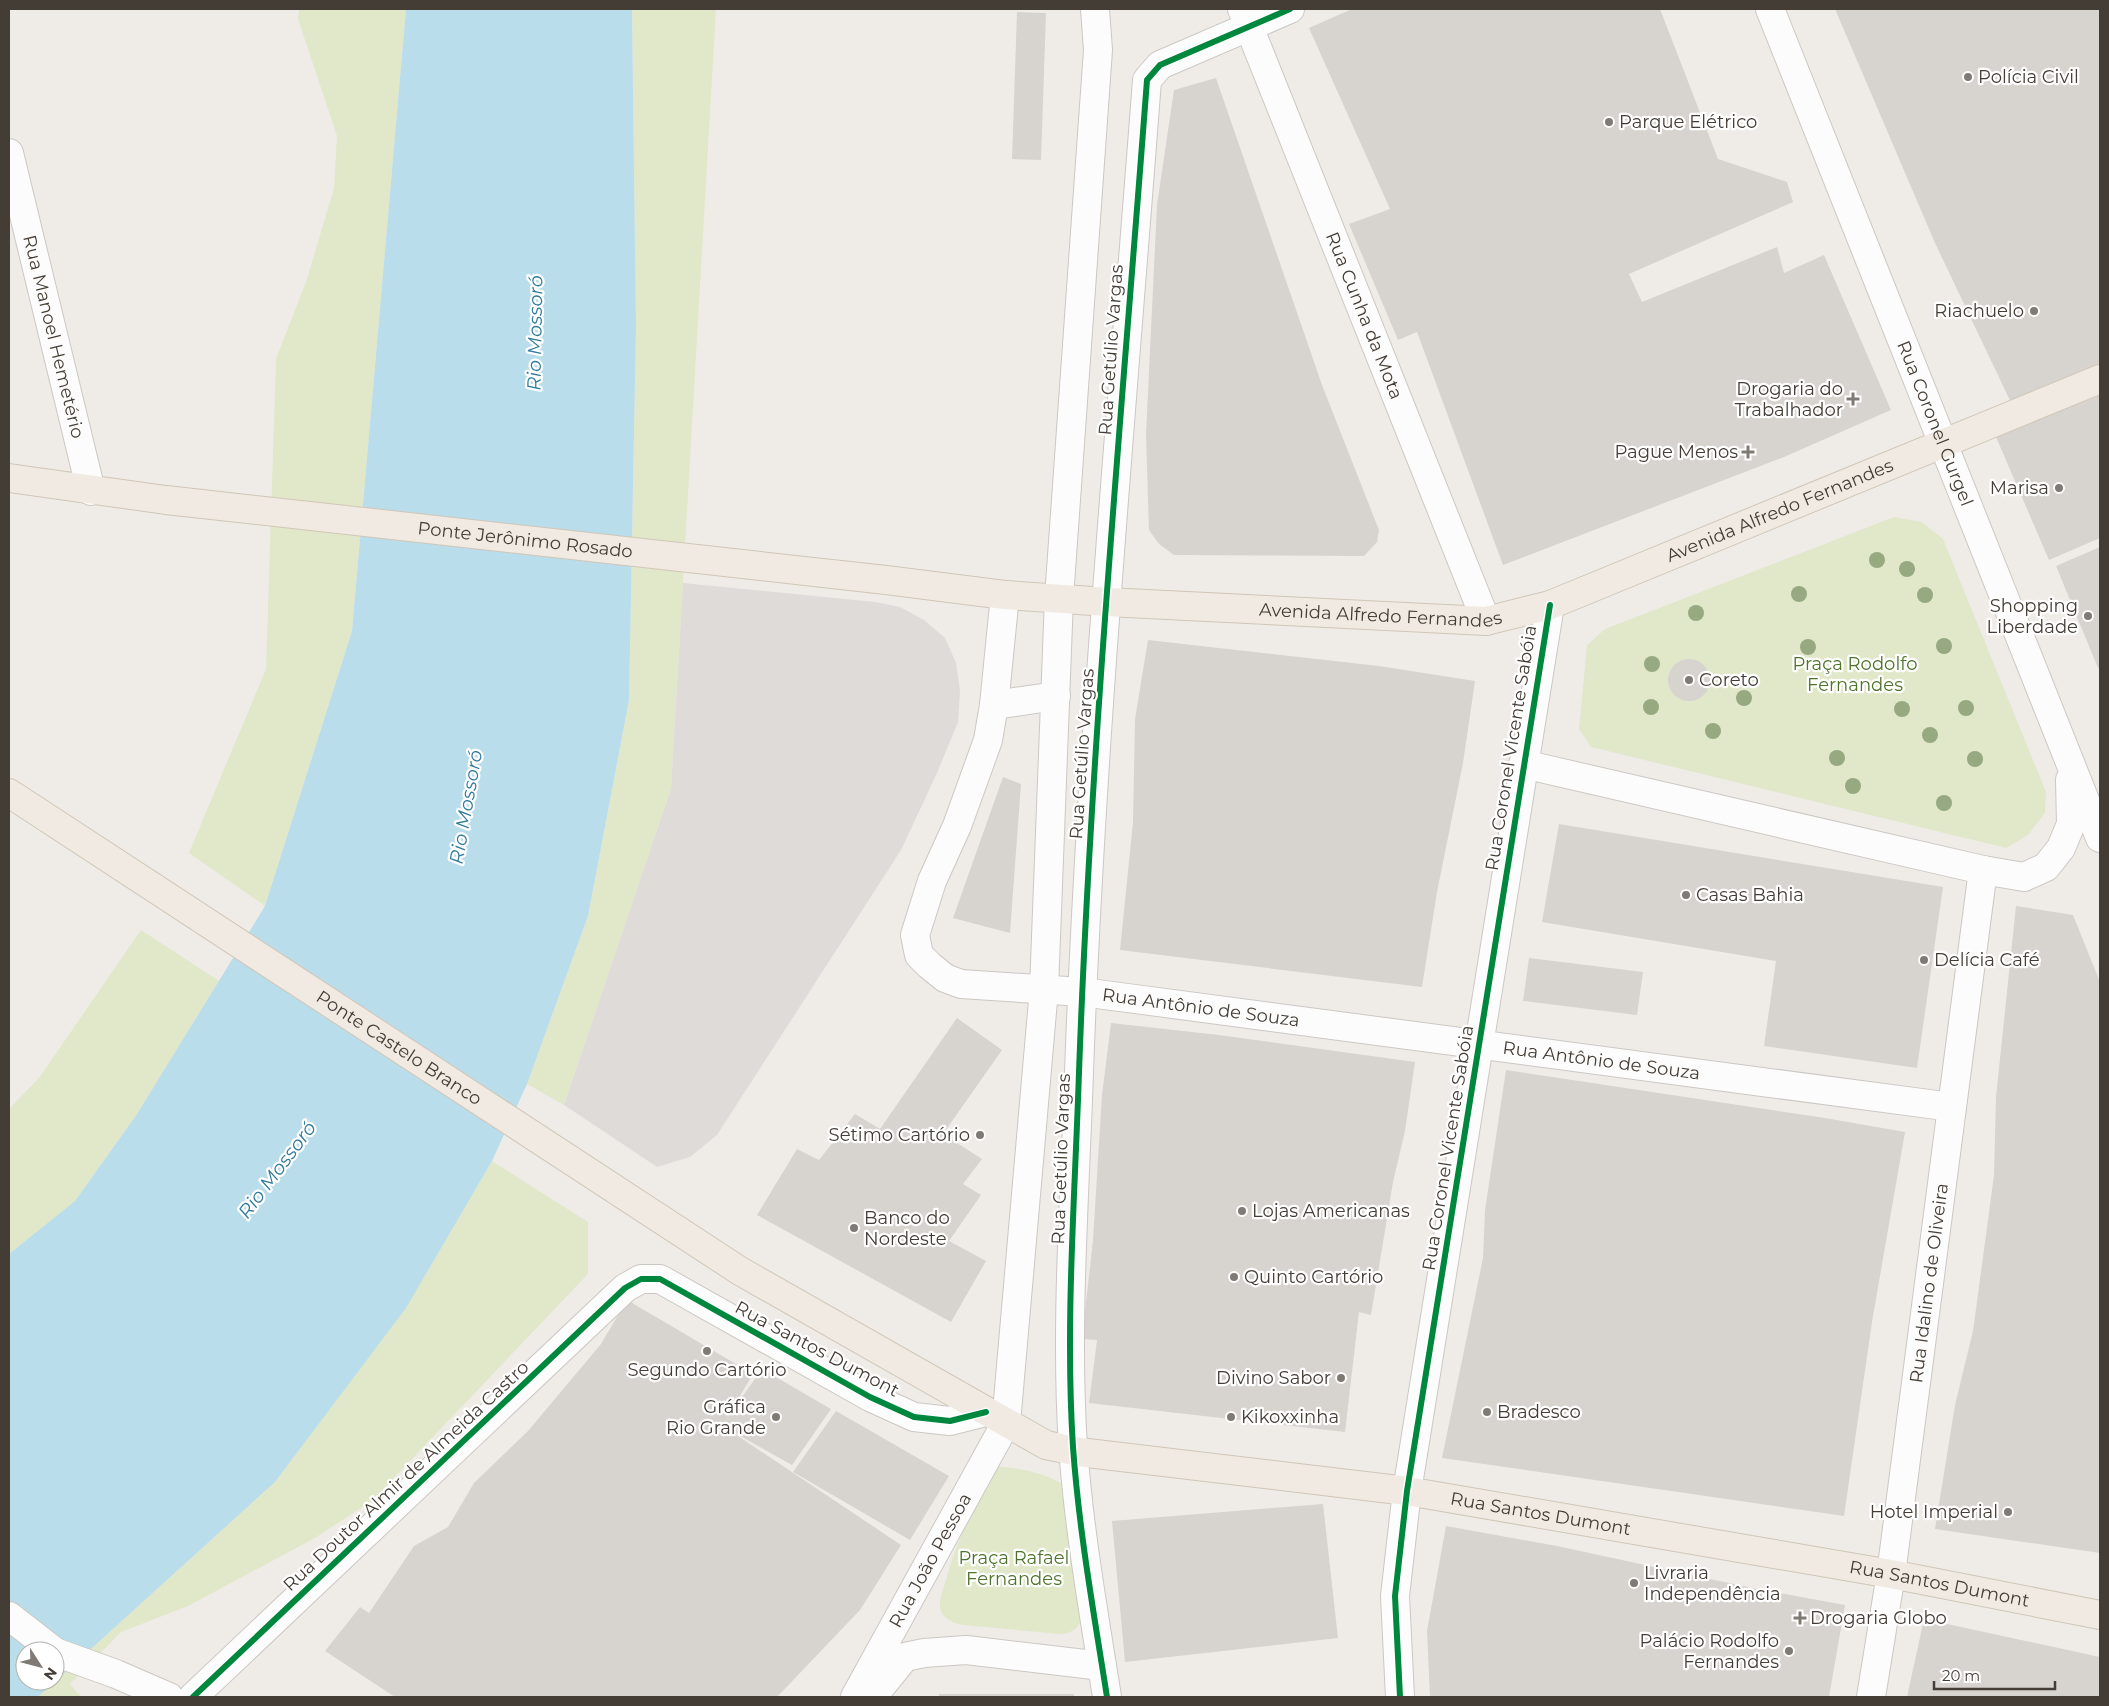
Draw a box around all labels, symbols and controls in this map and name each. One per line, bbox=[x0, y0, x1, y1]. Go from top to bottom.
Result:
place label: Polícia Civil bbox=[1978, 66, 2079, 88]
marker: Polícia Civil bbox=[1962, 71, 1974, 83]
place label: Parque Elétrico bbox=[1619, 111, 1757, 133]
marker: Parque Elétrico bbox=[1603, 116, 1615, 128]
street label: Rua Cunha da Mota bbox=[1321, 229, 1407, 402]
street label: Rua Manoel Hemetério bbox=[18, 233, 89, 441]
street label: Rua Getúlio Vargas bbox=[1094, 264, 1128, 436]
water label: Rio Mossoró bbox=[522, 275, 548, 391]
place label: Riachuelo bbox=[1934, 300, 2024, 322]
marker: Riachuelo bbox=[2028, 305, 2040, 317]
street label: Rua Coronel Gurgel bbox=[1892, 337, 1978, 509]
place label: Drogaria do Trabalhador bbox=[1735, 378, 1843, 421]
marker: Drogaria do Trabalhador bbox=[1847, 393, 1859, 405]
place label: Pague Menos bbox=[1614, 441, 1738, 463]
marker: Pague Menos bbox=[1742, 446, 1754, 458]
street label: Avenida Alfredo Fernandes bbox=[1663, 454, 1897, 567]
place label: Marisa bbox=[1990, 477, 2049, 499]
marker: Marisa bbox=[2053, 482, 2065, 494]
street label: Ponte Jerônimo Rosado bbox=[417, 517, 634, 563]
place label: Shopping Liberdade bbox=[1987, 595, 2078, 638]
street label: Avenida Alfredo Fernandes bbox=[1258, 599, 1504, 633]
marker: Shopping Liberdade bbox=[2082, 610, 2094, 622]
street label: Rua Coronel Vicente Sabóia bbox=[1481, 624, 1541, 872]
park label: Praça Rodolfo Fernandes bbox=[1793, 653, 1917, 696]
street label: Rua Getúlio Vargas bbox=[1065, 668, 1099, 840]
place label: Coreto bbox=[1699, 669, 1759, 691]
marker: Coreto bbox=[1683, 674, 1695, 686]
water label: Rio Mossoró bbox=[445, 748, 487, 866]
place label: Casas Bahia bbox=[1696, 884, 1804, 906]
marker: Casas Bahia bbox=[1680, 889, 1692, 901]
place label: Delícia Café bbox=[1934, 949, 2040, 971]
marker: Delícia Café bbox=[1918, 954, 1930, 966]
street label: Rua Antônio de Souza bbox=[1101, 984, 1301, 1032]
street label: Ponte Castelo Branco bbox=[312, 986, 486, 1110]
street label: Rua Coronel Vicente Sabóia bbox=[1418, 1024, 1478, 1272]
street label: Rua Antônio de Souza bbox=[1501, 1037, 1702, 1085]
street label: Rua Getúlio Vargas bbox=[1047, 1073, 1075, 1245]
water label: Rio Mossoró bbox=[233, 1117, 321, 1223]
place label: Sétimo Cartório bbox=[829, 1124, 970, 1146]
marker: Sétimo Cartório bbox=[974, 1129, 986, 1141]
street label: Rua Idalino de Oliveira bbox=[1905, 1182, 1953, 1384]
place label: Lojas Americanas bbox=[1252, 1200, 1410, 1222]
marker: Lojas Americanas bbox=[1236, 1205, 1248, 1217]
place label: Banco do Nordeste bbox=[864, 1207, 950, 1250]
marker: Banco do Nordeste bbox=[848, 1222, 860, 1234]
place label: Quinto Cartório bbox=[1244, 1266, 1383, 1288]
marker: Quinto Cartório bbox=[1228, 1271, 1240, 1283]
street label: Rua Santos Dumont bbox=[731, 1296, 903, 1402]
marker: Segundo Cartório bbox=[701, 1345, 713, 1357]
street label: Rua Doutor Almir de Almeida Castro bbox=[279, 1356, 533, 1596]
place label: Segundo Cartório bbox=[628, 1359, 786, 1381]
place label: Divino Sabor bbox=[1216, 1367, 1331, 1389]
marker: Divino Sabor bbox=[1335, 1372, 1347, 1384]
place label: Gráfica Rio Grande bbox=[666, 1396, 766, 1439]
place label: Bradesco bbox=[1497, 1401, 1581, 1423]
place label: Kikoxxinha bbox=[1241, 1406, 1339, 1428]
marker: Bradesco bbox=[1481, 1406, 1493, 1418]
marker: Gráfica Rio Grande bbox=[770, 1411, 782, 1423]
marker: Kikoxxinha bbox=[1225, 1411, 1237, 1423]
street label: Rua Santos Dumont bbox=[1449, 1488, 1633, 1540]
street label: Rua João Pessoa bbox=[884, 1489, 976, 1632]
place label: Hotel Imperial bbox=[1870, 1501, 1998, 1523]
marker: Hotel Imperial bbox=[2002, 1506, 2014, 1518]
park label: Praça Rafael Fernandes bbox=[959, 1547, 1069, 1590]
street label: Rua Santos Dumont bbox=[1848, 1556, 2031, 1612]
place label: Livraria Independência bbox=[1644, 1562, 1781, 1605]
marker: Livraria Independência bbox=[1628, 1577, 1640, 1589]
place label: Drogaria Globo bbox=[1810, 1607, 1947, 1629]
marker: Drogaria Globo bbox=[1794, 1612, 1806, 1624]
place label: Palácio Rodolfo Fernandes bbox=[1640, 1630, 1779, 1673]
north arrow bbox=[15, 1641, 65, 1691]
marker: Palácio Rodolfo Fernandes bbox=[1783, 1645, 1795, 1657]
scale bar bbox=[1934, 1658, 2055, 1690]
text: N bbox=[40, 1664, 61, 1684]
text: 20 m bbox=[1942, 1666, 1980, 1685]

